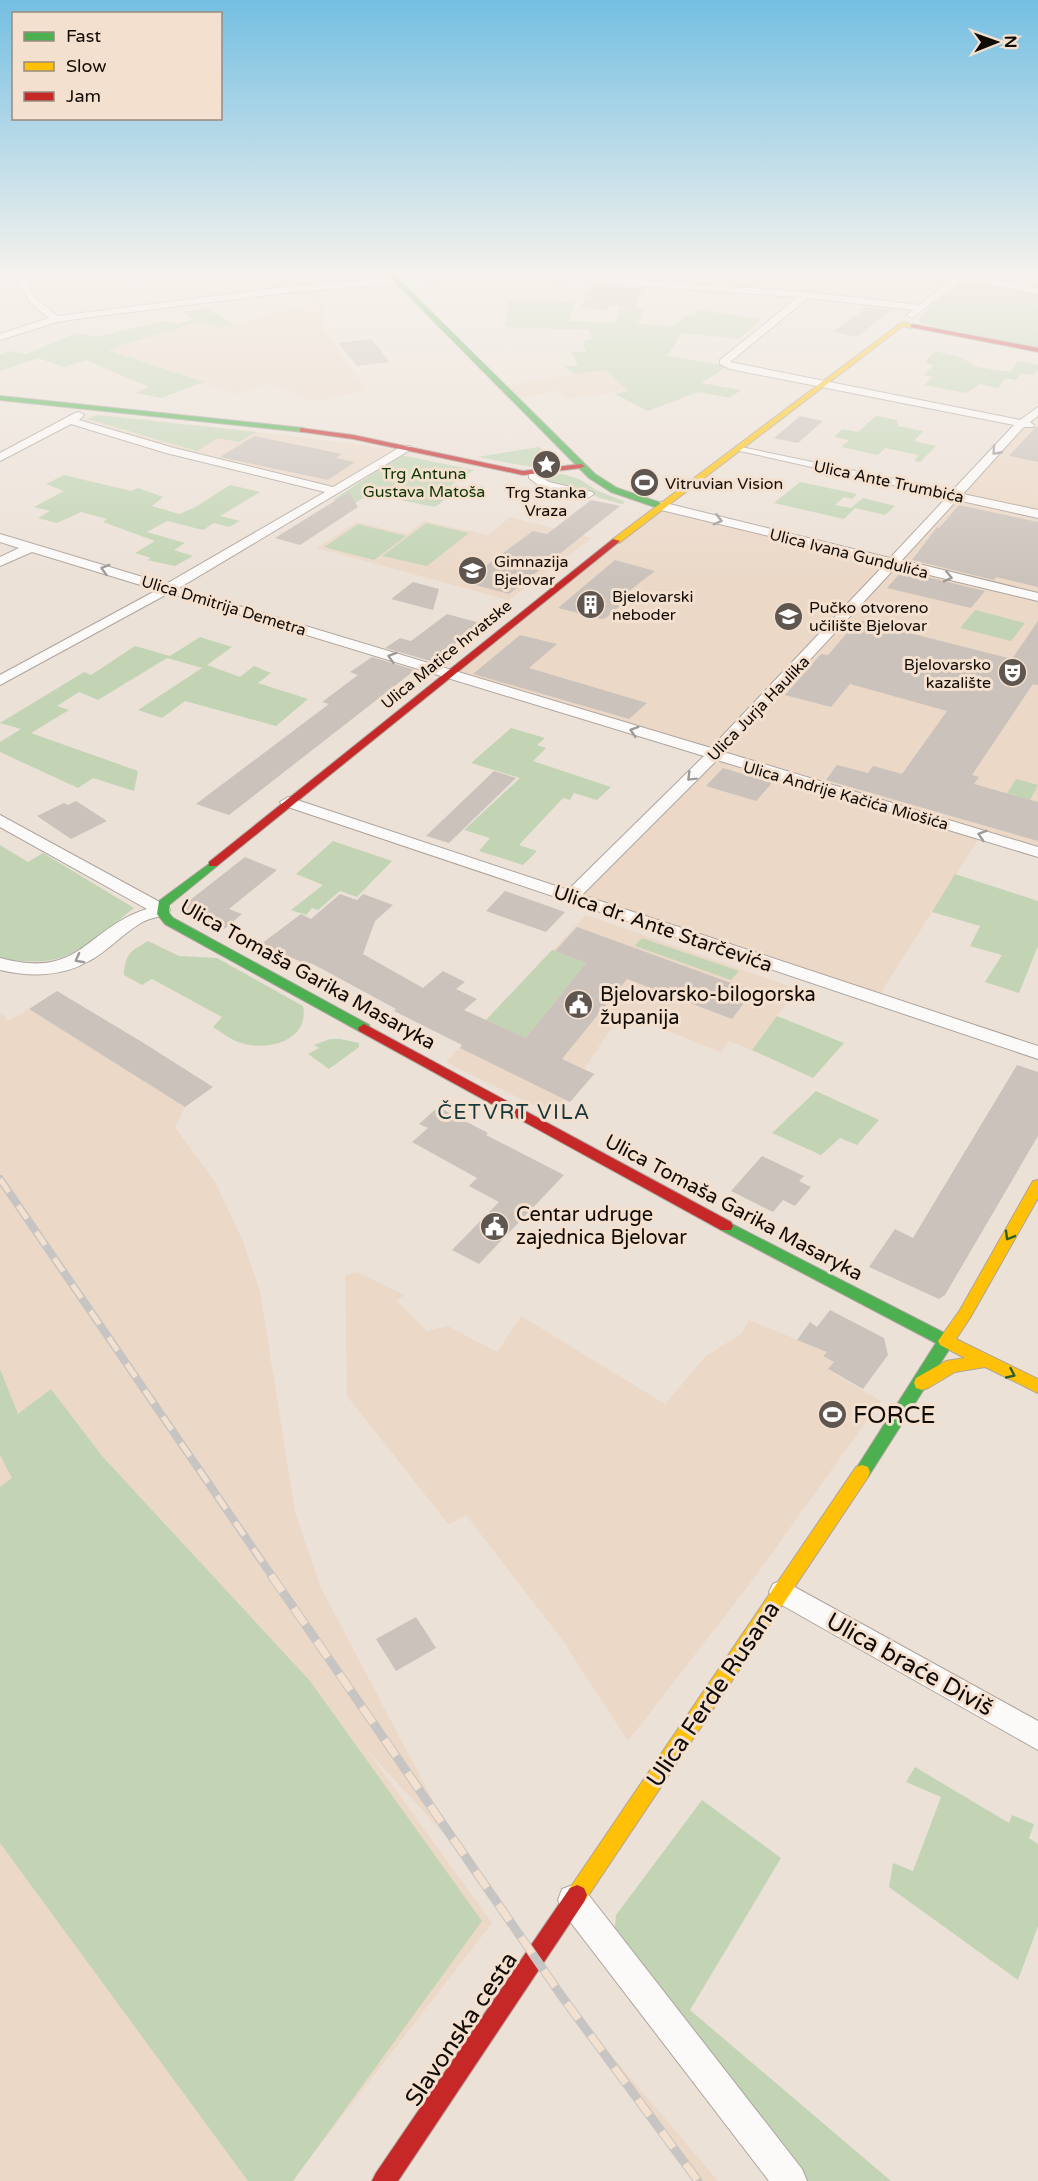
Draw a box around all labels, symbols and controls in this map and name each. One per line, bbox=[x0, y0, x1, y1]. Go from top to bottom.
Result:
legend bbox=[12, 12, 222, 120]
north arrow bbox=[966, 12, 1026, 72]
text: Fast bbox=[66, 25, 101, 47]
text: N bbox=[1000, 35, 1020, 48]
text: Slow bbox=[66, 55, 107, 77]
text: Jam bbox=[66, 85, 101, 107]
one-way arrow bbox=[992, 444, 1003, 454]
place icon: Trg Stanka Vraza bbox=[530, 448, 562, 480]
street label: Ulica Ante Trumbića bbox=[812, 456, 966, 508]
park label: Trg Antuna Gustava Matoša bbox=[363, 464, 485, 502]
sports icon: Vitruvian Vision bbox=[628, 467, 660, 499]
place label: Vitruvian Vision bbox=[665, 474, 783, 494]
place label: Trg Stanka Vraza bbox=[506, 483, 586, 521]
one-way arrow bbox=[713, 513, 723, 526]
street label: Ulica Ivana Gundulića bbox=[767, 525, 930, 583]
place label: Gimnazija Bjelovar bbox=[494, 552, 569, 590]
school or university icon: Gimnazija Bjelovar bbox=[457, 554, 489, 586]
one-way arrow bbox=[100, 564, 111, 576]
one-way arrow bbox=[943, 569, 953, 582]
street label: Ulica Dmitrija Demetra bbox=[139, 571, 309, 641]
place label: Bjelovarski neboder bbox=[612, 587, 694, 625]
building icon: Bjelovarski neboder bbox=[575, 589, 607, 621]
street label: Ulica Matice hrvatske bbox=[377, 596, 516, 714]
place label: Pučko otvoreno učilište Bjelovar bbox=[809, 598, 929, 636]
school or university icon: Pučko otvoreno učilište Bjelovar bbox=[772, 600, 804, 632]
one-way arrow bbox=[387, 652, 398, 664]
street label: Ulica Jurja Haulika bbox=[703, 652, 814, 765]
place label: Bjelovarsko kazalište bbox=[904, 655, 991, 693]
theatre icon: Bjelovarsko kazalište bbox=[996, 657, 1028, 689]
one-way arrow bbox=[629, 726, 640, 738]
street label: Ulica Andrije Kačića Miošića bbox=[741, 757, 951, 835]
one-way arrow bbox=[687, 770, 697, 781]
one-way arrow bbox=[977, 830, 988, 842]
street label: Ulica dr. Ante Starčevića bbox=[550, 880, 775, 978]
street label: Ulica Tomaša Garika Masaryka bbox=[176, 894, 440, 1055]
one-way arrow bbox=[75, 952, 85, 963]
place label: Bjelovarsko-bilogorska županija bbox=[600, 983, 816, 1030]
public building icon: Bjelovarsko-bilogorska županija bbox=[563, 989, 595, 1021]
district label: ČETVRT VILA bbox=[437, 1100, 591, 1125]
street label: Ulica Tomaša Garika Masaryka bbox=[601, 1130, 867, 1286]
place label: Centar udruge zajednica Bjelovar bbox=[516, 1203, 687, 1250]
public building icon: Centar udruge zajednica Bjelovar bbox=[479, 1210, 511, 1242]
one-way arrow bbox=[1005, 1230, 1016, 1240]
one-way arrow bbox=[1005, 1366, 1016, 1378]
sports icon: FORCE bbox=[816, 1399, 848, 1431]
place label: FORCE bbox=[853, 1401, 936, 1430]
street label: Ulica Ferde Rusana bbox=[640, 1596, 786, 1793]
street label: Ulica braće Diviš bbox=[821, 1607, 998, 1722]
street label: Slavonska cesta bbox=[399, 1947, 524, 2112]

